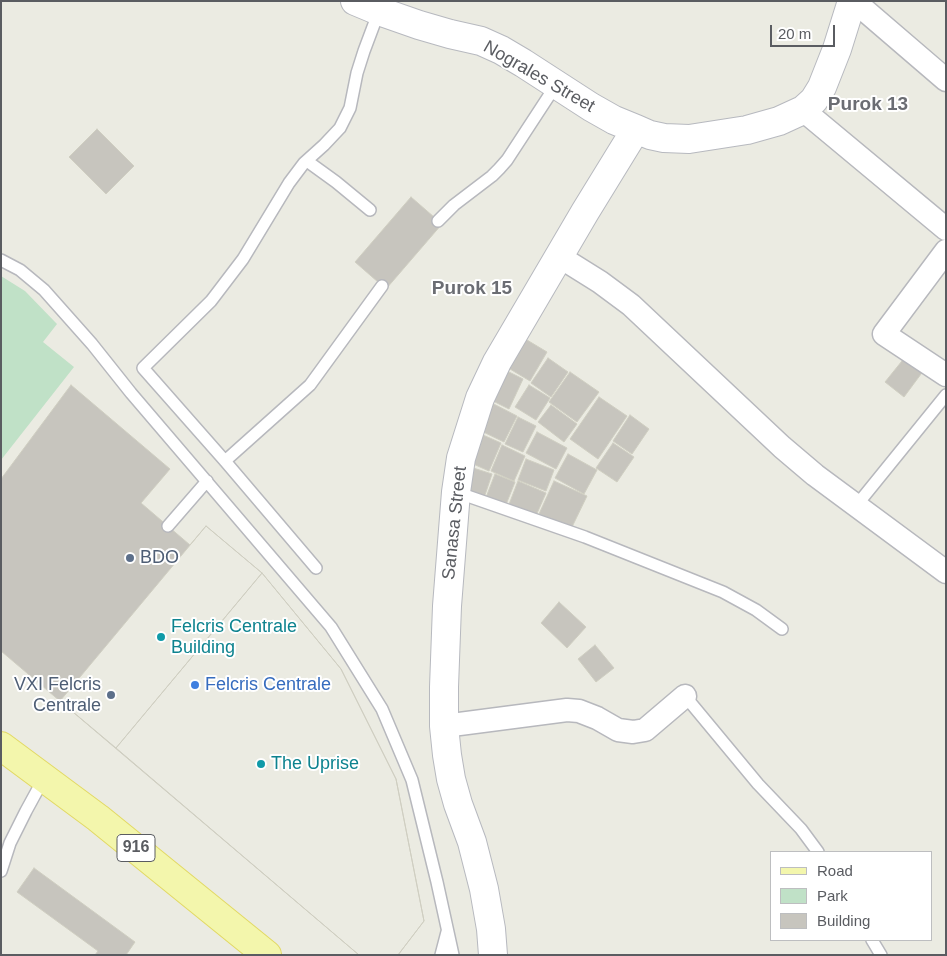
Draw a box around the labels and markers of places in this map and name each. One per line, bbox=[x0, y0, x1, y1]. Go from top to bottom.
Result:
place label: BDO bbox=[140, 547, 179, 569]
marker: BDO bbox=[124, 552, 136, 564]
place label: Felcris Centrale Building bbox=[171, 616, 297, 659]
marker: Felcris Centrale Building bbox=[155, 631, 167, 643]
place label: VXI Felcris Centrale bbox=[14, 674, 101, 716]
place label: Felcris Centrale bbox=[205, 674, 331, 696]
marker: Felcris Centrale bbox=[189, 679, 201, 691]
marker: VXI Felcris Centrale bbox=[105, 689, 117, 701]
place label: The Uprise bbox=[271, 753, 359, 775]
marker: The Uprise bbox=[255, 758, 267, 770]

